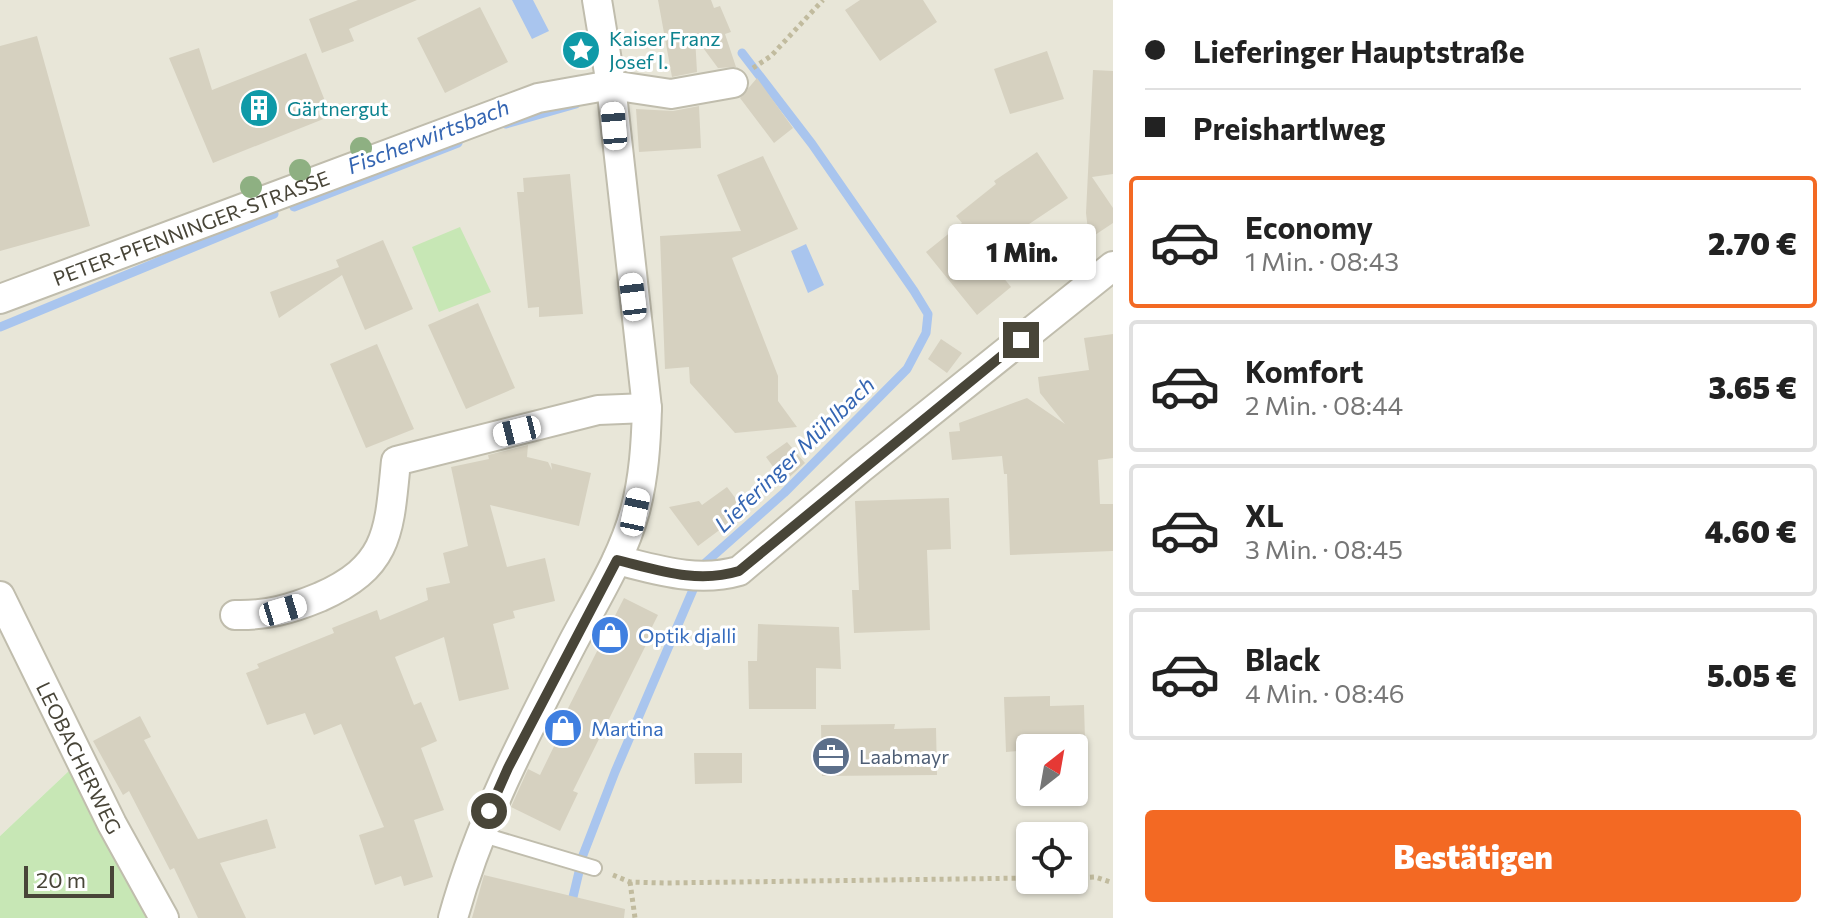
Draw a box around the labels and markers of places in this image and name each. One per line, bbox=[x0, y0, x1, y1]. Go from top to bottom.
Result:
place label: Kaiser Franz Josef I. bbox=[609, 26, 720, 73]
place icon: Kaiser Franz Josef I. bbox=[560, 29, 602, 71]
building icon: Gärtnergut bbox=[238, 87, 280, 129]
place label: Gärtnergut bbox=[287, 96, 388, 120]
shop icon: Optik djalli bbox=[589, 614, 631, 656]
place label: Optik djalli bbox=[638, 623, 736, 647]
shop icon: Martina bbox=[542, 707, 584, 749]
place label: Martina bbox=[591, 716, 664, 740]
office icon: Laabmayr bbox=[810, 735, 852, 777]
place label: Laabmayr bbox=[859, 744, 949, 768]

